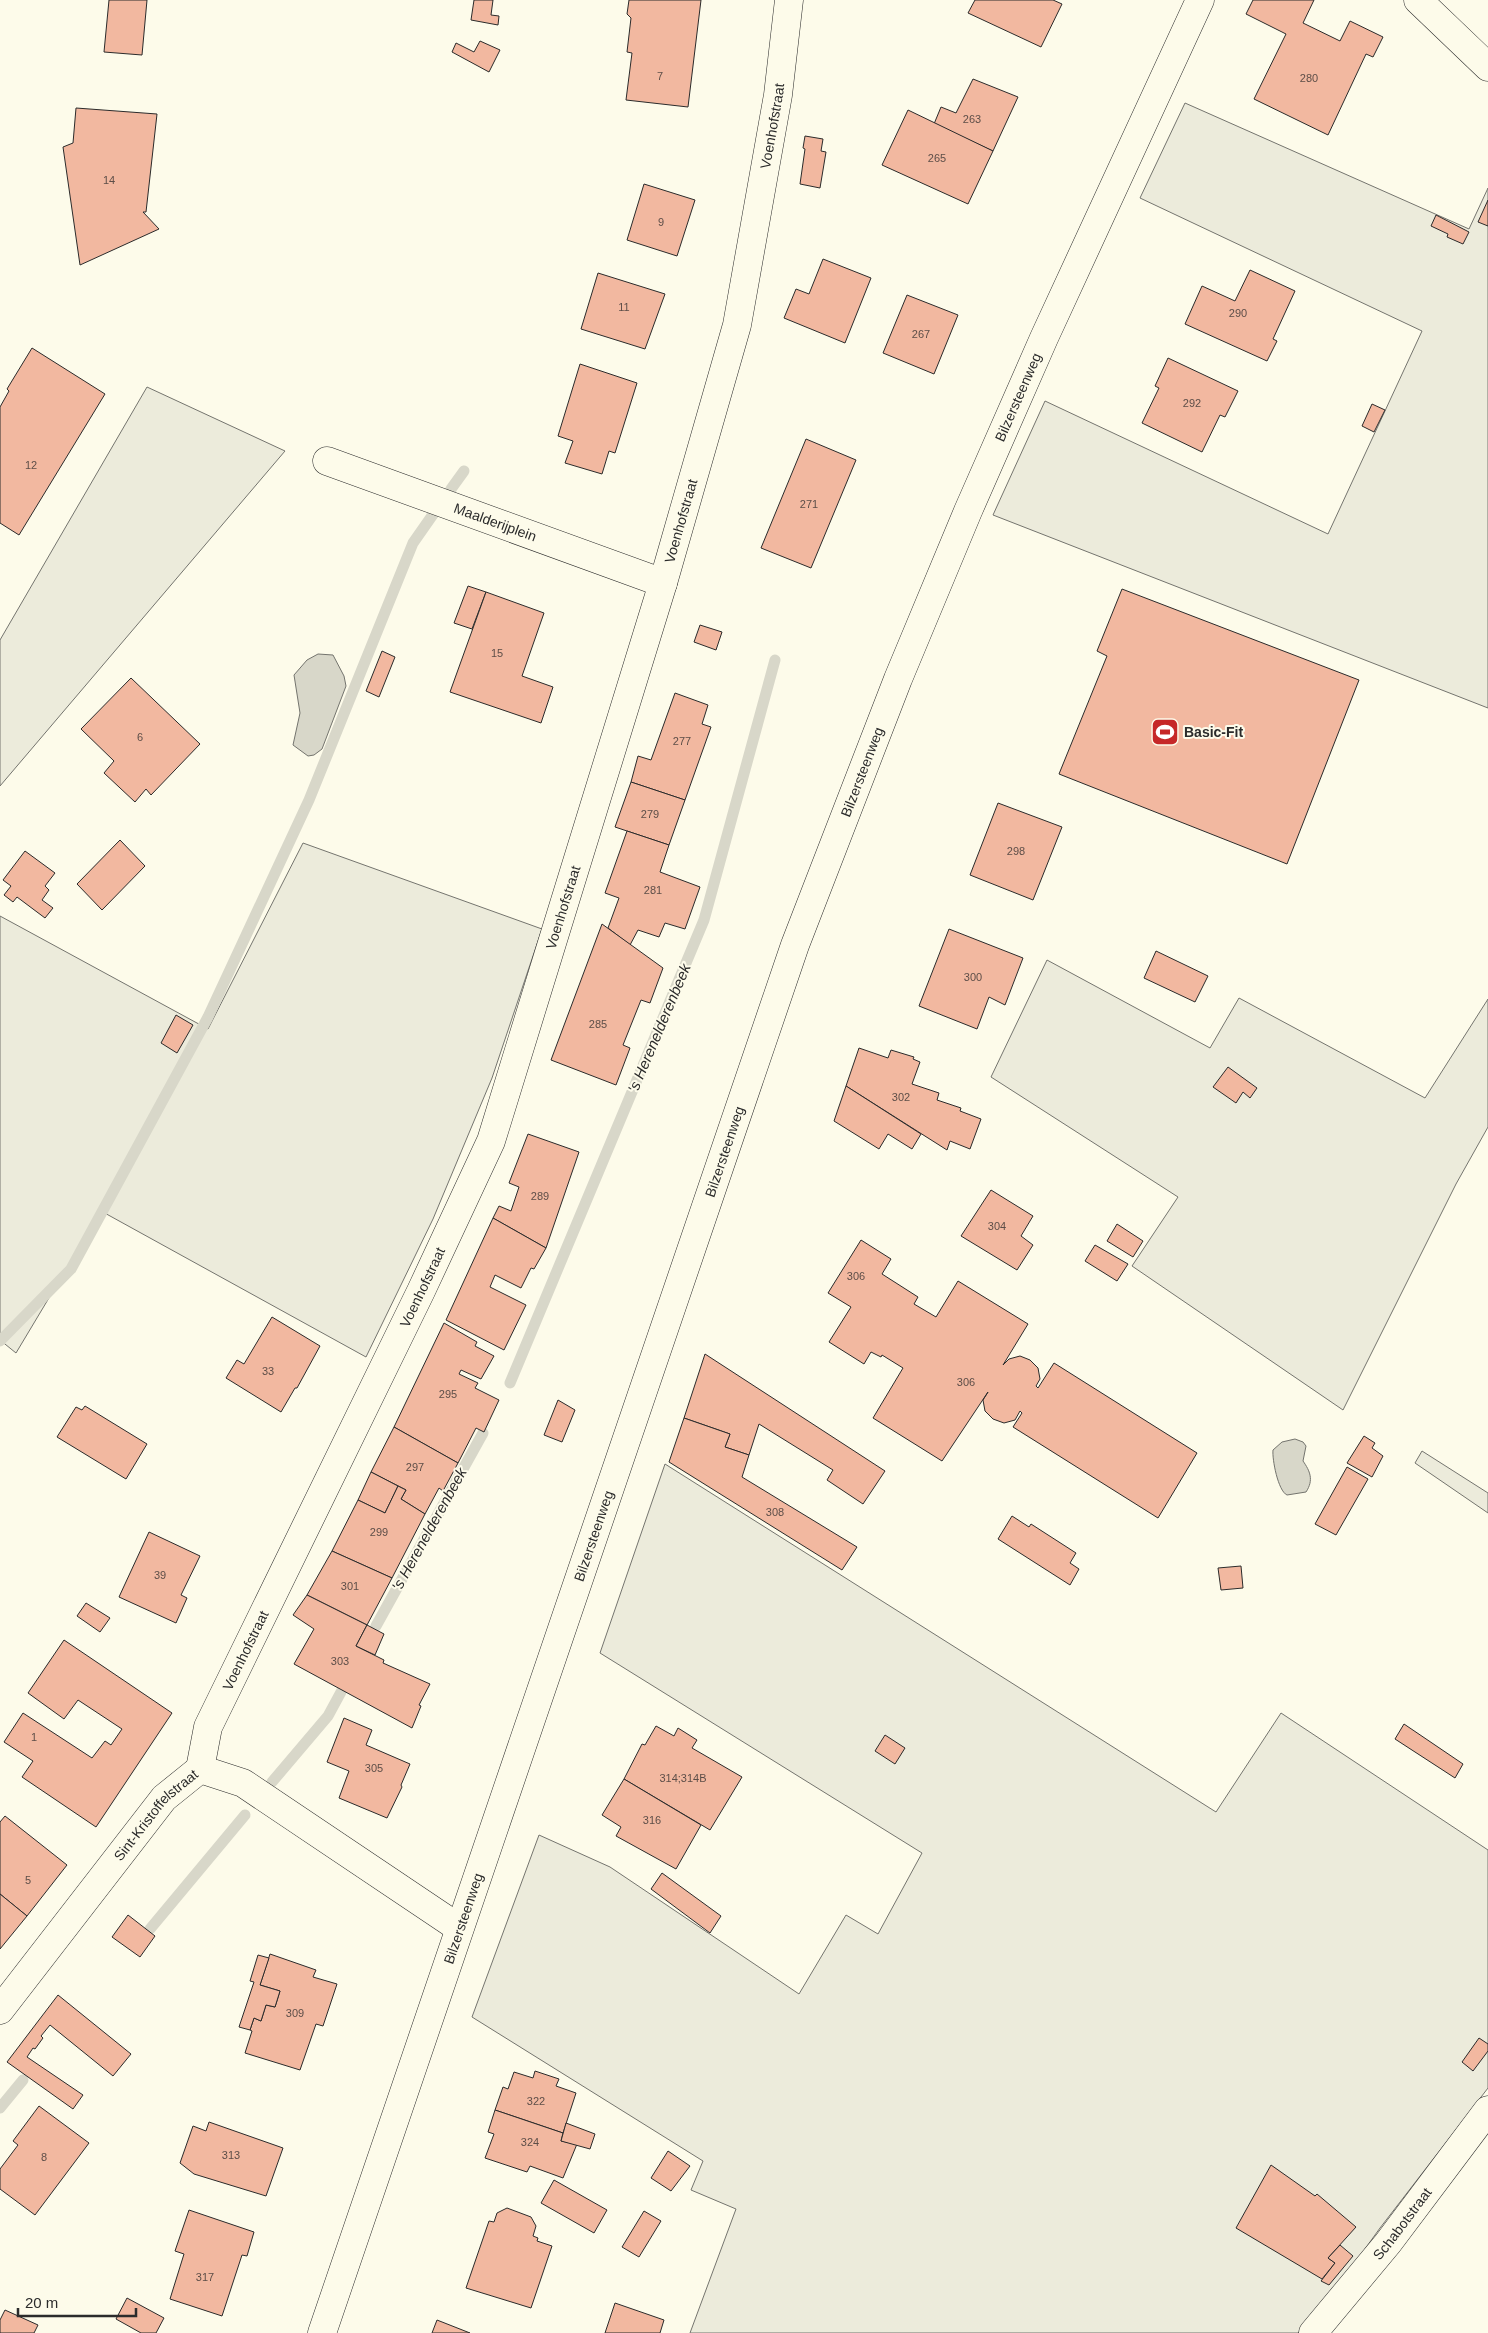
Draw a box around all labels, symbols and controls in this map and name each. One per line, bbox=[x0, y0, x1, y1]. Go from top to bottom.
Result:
house number: 7 bbox=[657, 70, 663, 82]
house number: 280 bbox=[1300, 72, 1318, 84]
street label: Voenhofstraat bbox=[757, 82, 787, 170]
house number: 263 bbox=[963, 113, 981, 125]
house number: 265 bbox=[928, 152, 946, 164]
house number: 14 bbox=[103, 174, 115, 186]
house number: 9 bbox=[658, 216, 664, 228]
house number: 11 bbox=[618, 301, 630, 313]
house number: 290 bbox=[1229, 307, 1247, 319]
house number: 267 bbox=[912, 328, 930, 340]
street label: Bilzersteenweg bbox=[992, 350, 1044, 444]
house number: 292 bbox=[1183, 397, 1201, 409]
house number: 12 bbox=[25, 459, 37, 471]
street label: Voenhofstraat bbox=[661, 477, 700, 565]
house number: 271 bbox=[800, 498, 818, 510]
street label: Maalderijplein bbox=[452, 500, 539, 544]
house number: 15 bbox=[491, 647, 503, 659]
sports icon: Basic-Fit bbox=[1150, 717, 1180, 747]
place label: Basic-Fit bbox=[1184, 724, 1243, 740]
street label: Bilzersteenweg bbox=[837, 725, 887, 819]
house number: 6 bbox=[137, 731, 143, 743]
house number: 277 bbox=[673, 735, 691, 747]
house number: 279 bbox=[641, 808, 659, 820]
house number: 298 bbox=[1007, 845, 1025, 857]
street label: Voenhofstraat bbox=[543, 864, 583, 951]
house number: 281 bbox=[644, 884, 662, 896]
water label: 's Herenelderenbeek bbox=[624, 960, 694, 1095]
house number: 300 bbox=[964, 971, 982, 983]
house number: 285 bbox=[589, 1018, 607, 1030]
house number: 302 bbox=[892, 1091, 910, 1103]
street label: Bilzersteenweg bbox=[702, 1104, 747, 1199]
house number: 289 bbox=[531, 1190, 549, 1202]
house number: 304 bbox=[988, 1220, 1006, 1232]
street label: Voenhofstraat bbox=[397, 1245, 448, 1330]
house number: 306 bbox=[847, 1270, 865, 1282]
house number: 33 bbox=[262, 1365, 274, 1377]
house number: 306 bbox=[957, 1376, 975, 1388]
house number: 295 bbox=[439, 1388, 457, 1400]
house number: 297 bbox=[406, 1461, 424, 1473]
water label: 's Herenelderenbeek bbox=[388, 1463, 471, 1593]
street label: Bilzersteenweg bbox=[571, 1488, 617, 1584]
house number: 308 bbox=[766, 1506, 784, 1518]
house number: 299 bbox=[370, 1526, 388, 1538]
house number: 39 bbox=[154, 1569, 166, 1581]
house number: 301 bbox=[341, 1580, 359, 1592]
street label: Voenhofstraat bbox=[219, 1608, 272, 1693]
house number: 303 bbox=[331, 1655, 349, 1667]
house number: 1 bbox=[31, 1731, 37, 1743]
house number: 305 bbox=[365, 1762, 383, 1774]
street label: Sint-Kristoffelstraat bbox=[110, 1766, 201, 1864]
house number: 314;314B bbox=[659, 1772, 707, 1784]
house number: 316 bbox=[643, 1814, 661, 1826]
street label: Bilzersteenweg bbox=[440, 1871, 486, 1966]
house number: 5 bbox=[25, 1874, 31, 1886]
house number: 309 bbox=[286, 2007, 304, 2019]
house number: 322 bbox=[527, 2095, 545, 2107]
house number: 324 bbox=[521, 2136, 539, 2148]
house number: 313 bbox=[222, 2149, 240, 2161]
house number: 8 bbox=[41, 2151, 47, 2163]
street label: Schabotstraat bbox=[1369, 2184, 1435, 2263]
house number: 317 bbox=[196, 2271, 214, 2283]
scale bar bbox=[18, 2286, 135, 2318]
text: 20 m bbox=[25, 2294, 58, 2311]

